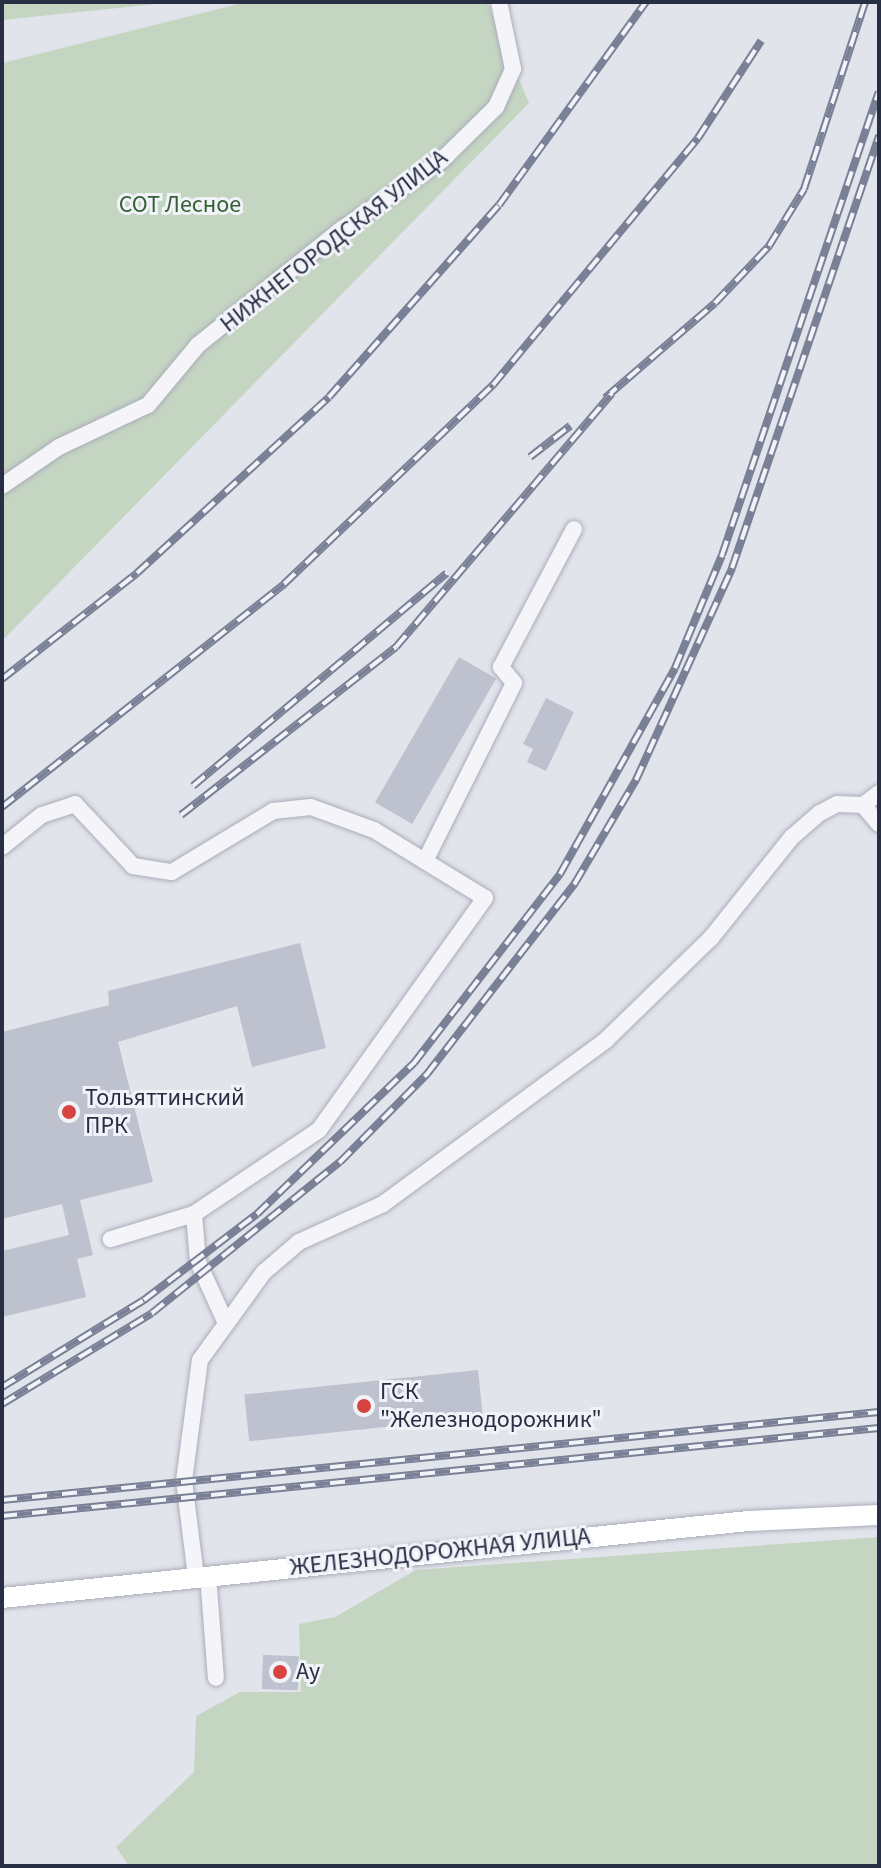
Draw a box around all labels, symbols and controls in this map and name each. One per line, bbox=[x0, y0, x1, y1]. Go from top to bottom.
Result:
street label: НИЖНЕГОРОДСКАЯ УЛИЦА bbox=[215, 143, 453, 339]
park label: СОТ Лесное bbox=[119, 191, 241, 219]
place label: Тольяттинский ПРК bbox=[85, 1084, 245, 1140]
marker: Тольяттинский ПРК bbox=[60, 1103, 78, 1121]
place label: ГСК "Железнодорожник" bbox=[380, 1378, 602, 1434]
marker: ГСК "Железнодорожник" bbox=[355, 1397, 373, 1415]
street label: ЖЕЛЕЗНОДОРОЖНАЯ УЛИЦА bbox=[288, 1522, 592, 1582]
place label: Ау bbox=[296, 1658, 320, 1686]
marker: Ау bbox=[271, 1663, 289, 1681]

